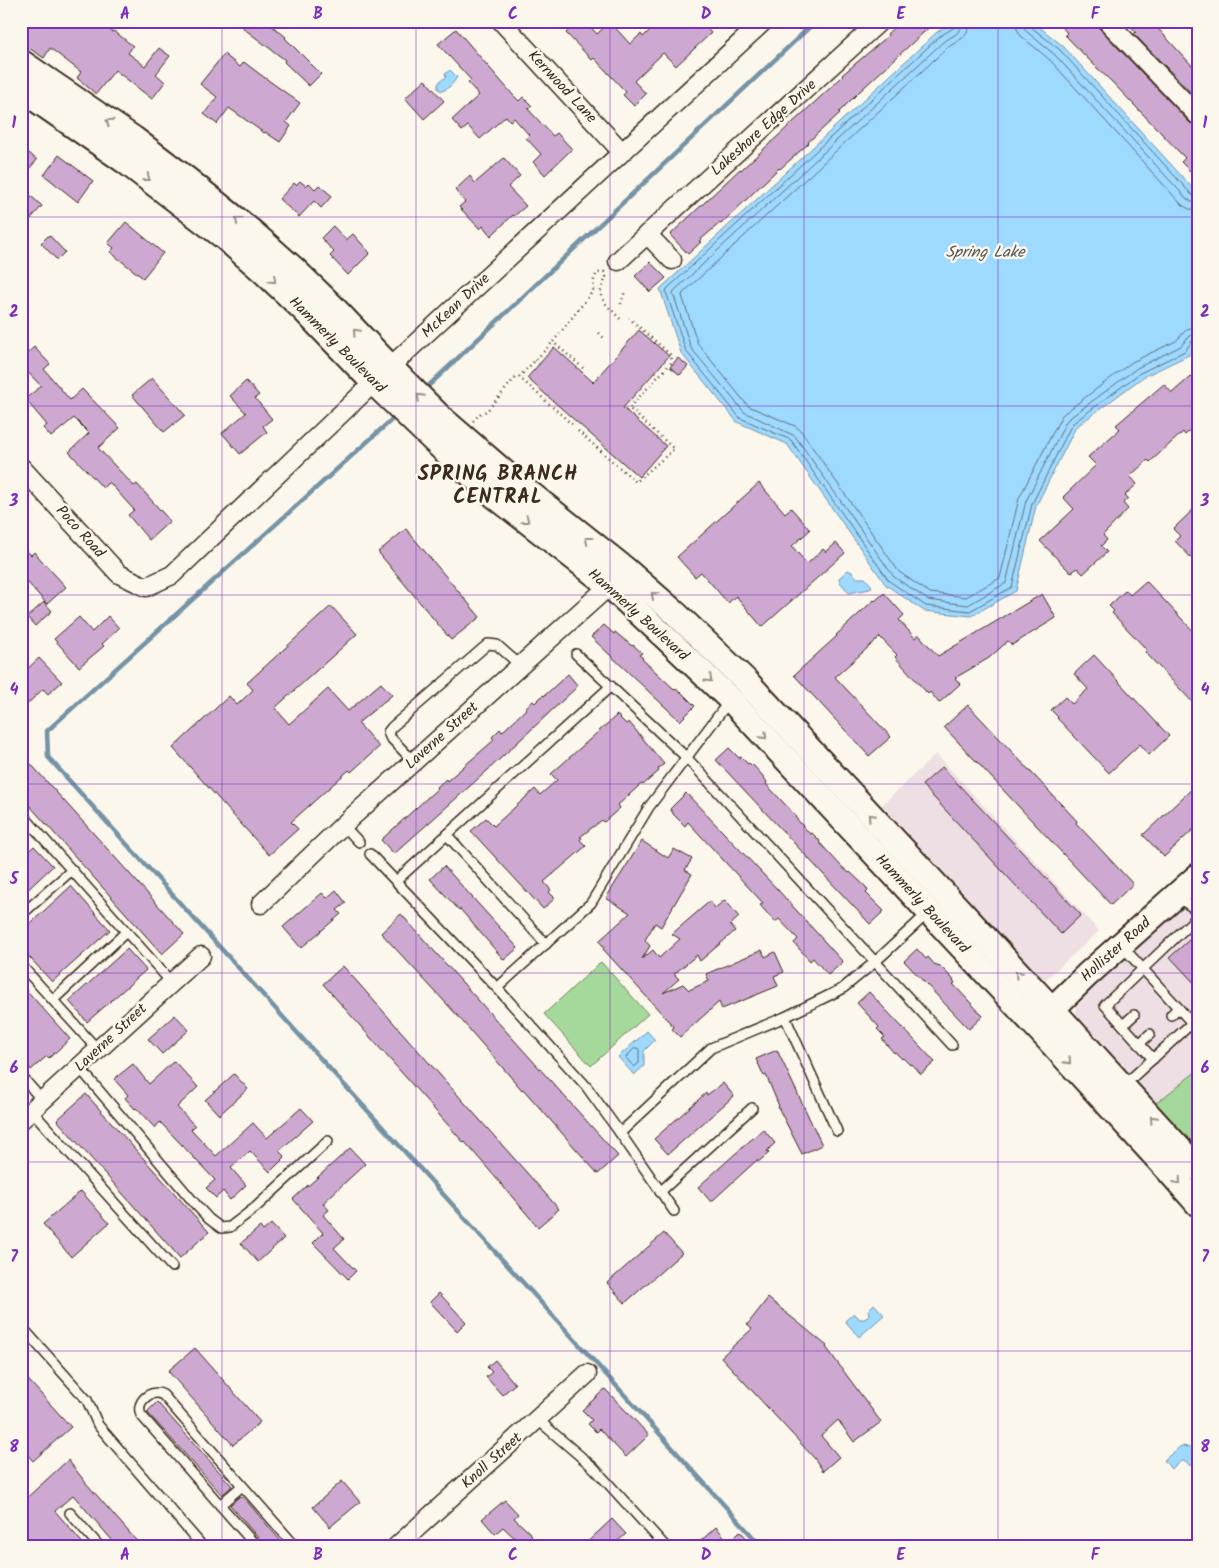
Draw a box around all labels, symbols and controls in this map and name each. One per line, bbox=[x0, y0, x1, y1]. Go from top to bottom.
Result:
text: A bbox=[120, 2, 130, 27]
text: B bbox=[313, 2, 323, 27]
text: C bbox=[508, 2, 518, 27]
text: D bbox=[701, 2, 712, 27]
text: E bbox=[897, 2, 907, 27]
text: F bbox=[1091, 2, 1101, 27]
street label: Kerrwood Lane bbox=[522, 45, 603, 129]
street label: Lakeshore Edge Drive bbox=[706, 74, 823, 182]
text: 1 bbox=[12, 111, 17, 136]
text: 1 bbox=[1203, 111, 1208, 136]
one-way arrow bbox=[105, 119, 114, 128]
one-way arrow bbox=[141, 172, 150, 180]
one-way arrow bbox=[235, 218, 244, 226]
water label: Spring Lake bbox=[946, 240, 1026, 265]
street label: McKean Drive bbox=[416, 268, 496, 344]
one-way arrow bbox=[267, 274, 276, 283]
street label: Hammerly Boulevard bbox=[283, 291, 392, 400]
text: 2 bbox=[9, 300, 19, 325]
text: 2 bbox=[1200, 300, 1210, 325]
one-way arrow bbox=[353, 328, 362, 337]
one-way arrow bbox=[417, 394, 426, 403]
district label: SPRING BRANCH CENTRAL bbox=[418, 459, 578, 514]
text: 3 bbox=[9, 489, 19, 514]
text: 3 bbox=[1200, 489, 1210, 514]
street label: Poco Road bbox=[49, 500, 111, 564]
one-way arrow bbox=[520, 515, 529, 523]
one-way arrow bbox=[584, 537, 593, 546]
street label: Hammerly Boulevard bbox=[582, 563, 694, 667]
one-way arrow bbox=[650, 592, 659, 601]
one-way arrow bbox=[704, 673, 713, 682]
text: 4 bbox=[10, 678, 19, 703]
text: 4 bbox=[1201, 678, 1210, 703]
street label: Laverne Street bbox=[400, 696, 484, 776]
one-way arrow bbox=[758, 730, 767, 739]
one-way arrow bbox=[868, 813, 877, 822]
street label: Hammerly Boulevard bbox=[869, 849, 975, 960]
text: 5 bbox=[9, 867, 20, 892]
text: 5 bbox=[1200, 867, 1211, 892]
street label: Hollister Road bbox=[1075, 911, 1157, 988]
one-way arrow bbox=[1015, 970, 1024, 979]
street label: Laverne Street bbox=[69, 998, 153, 1078]
text: 6 bbox=[10, 1056, 19, 1081]
one-way arrow bbox=[1062, 1056, 1071, 1065]
text: 6 bbox=[1201, 1056, 1210, 1081]
one-way arrow bbox=[1150, 1116, 1159, 1125]
one-way arrow bbox=[1172, 1175, 1181, 1184]
text: 7 bbox=[10, 1245, 18, 1270]
text: 7 bbox=[1201, 1245, 1209, 1270]
street label: Knoll Street bbox=[456, 1427, 528, 1495]
text: 8 bbox=[9, 1435, 19, 1460]
text: 8 bbox=[1200, 1435, 1210, 1460]
text: A bbox=[120, 1543, 130, 1568]
text: B bbox=[313, 1543, 323, 1568]
text: C bbox=[508, 1543, 518, 1568]
text: D bbox=[701, 1543, 712, 1568]
text: E bbox=[897, 1543, 907, 1568]
text: F bbox=[1091, 1543, 1101, 1568]

